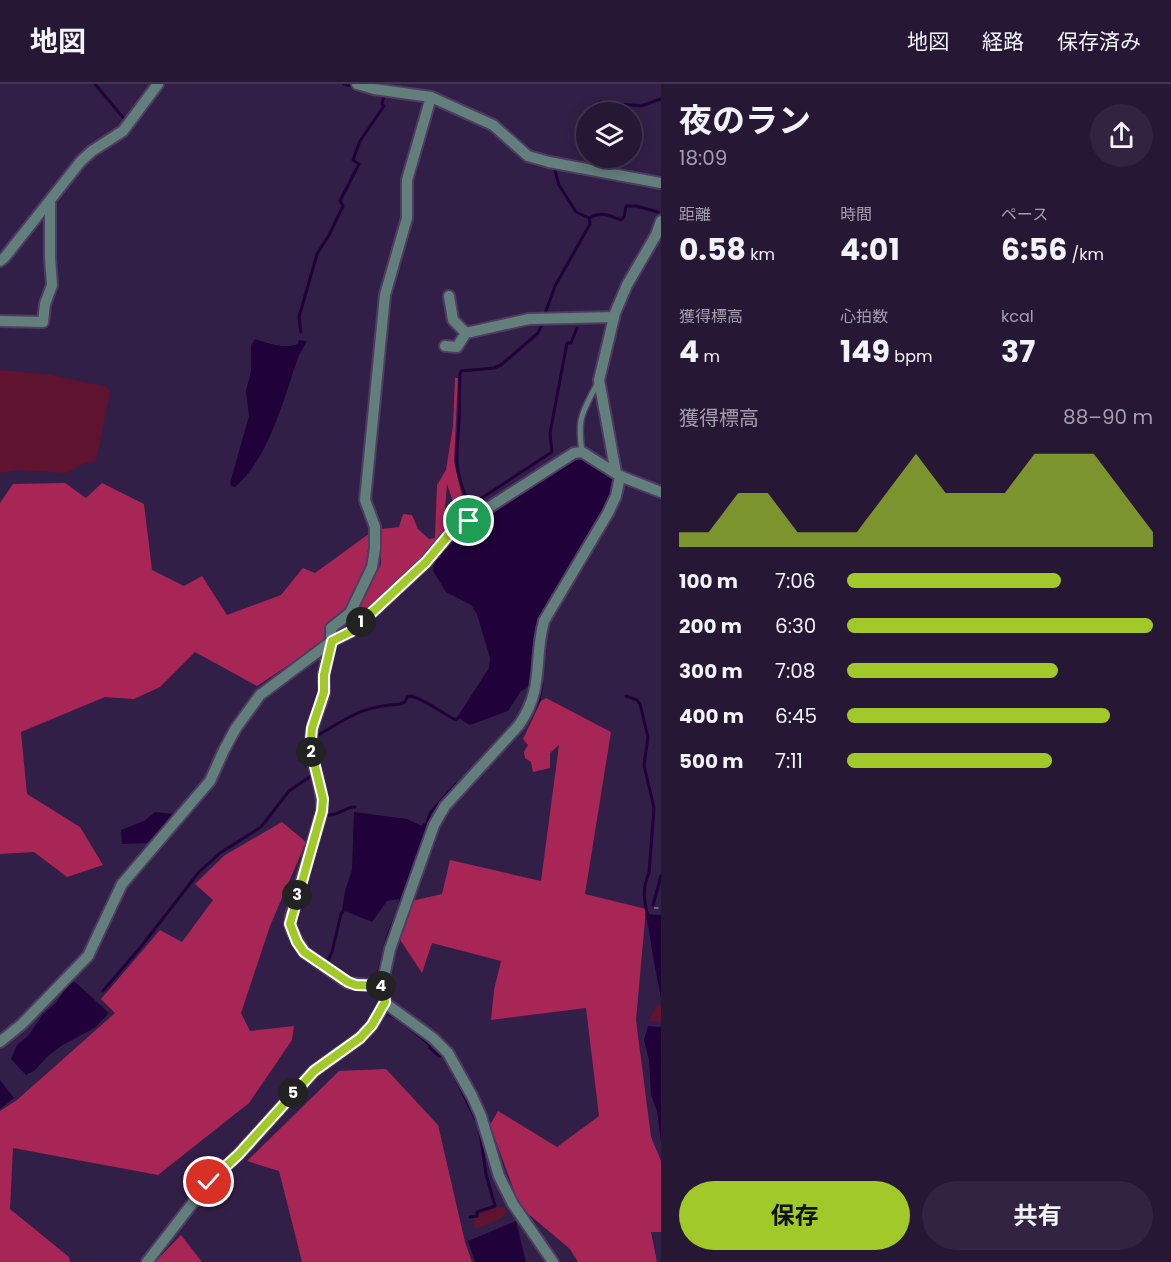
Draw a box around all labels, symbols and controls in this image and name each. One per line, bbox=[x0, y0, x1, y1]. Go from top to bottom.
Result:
text: 地図 bbox=[30, 22, 86, 61]
text: 地図 bbox=[907, 27, 949, 56]
text: 経路 bbox=[982, 27, 1024, 56]
text: 保存済み bbox=[1057, 27, 1141, 56]
text: 夜のラン bbox=[679, 97, 811, 144]
map controls bbox=[576, 102, 642, 168]
button: layers bbox=[576, 102, 642, 168]
button: share bbox=[1090, 104, 1153, 167]
text: 18:09 bbox=[679, 144, 727, 172]
text: 距離 bbox=[679, 203, 711, 226]
text: 時間 bbox=[840, 203, 872, 226]
text: ペース bbox=[1001, 203, 1048, 226]
text: 0.58 bbox=[679, 228, 746, 271]
text: 4:01 bbox=[840, 228, 900, 271]
text: 6:56 bbox=[1001, 228, 1067, 271]
text: km bbox=[746, 243, 775, 266]
text: /km bbox=[1067, 243, 1104, 266]
text: 獲得標高 bbox=[679, 305, 743, 328]
text: 心拍数 bbox=[840, 305, 888, 328]
text: kcal bbox=[1001, 305, 1034, 328]
text: 4 bbox=[679, 330, 699, 373]
text: 149 bbox=[840, 330, 890, 373]
text: 37 bbox=[1001, 330, 1035, 373]
text: m bbox=[699, 345, 720, 368]
text: bpm bbox=[890, 345, 932, 368]
text: 88–90 m bbox=[1063, 403, 1153, 431]
text: 獲得標高 bbox=[679, 404, 759, 432]
pin bbox=[443, 495, 494, 546]
icon: arrive bbox=[452, 504, 485, 537]
text: 100 m bbox=[679, 567, 738, 595]
text: 7:06 bbox=[775, 567, 815, 595]
pin: 1 bbox=[346, 607, 376, 637]
text: 1 bbox=[358, 610, 364, 633]
text: 200 m bbox=[679, 612, 742, 640]
text: 6:30 bbox=[775, 612, 816, 640]
text: 300 m bbox=[679, 657, 743, 685]
text: 7:08 bbox=[775, 657, 815, 685]
text: 400 m bbox=[679, 702, 744, 730]
text: 6:45 bbox=[775, 702, 817, 730]
pin: 2 bbox=[296, 737, 326, 767]
text: 2 bbox=[306, 740, 316, 763]
text: 500 m bbox=[679, 747, 744, 775]
text: 7:11 bbox=[775, 747, 803, 775]
pin: 3 bbox=[282, 880, 312, 910]
text: 3 bbox=[292, 883, 302, 906]
pin: 4 bbox=[366, 971, 396, 1001]
text: 4 bbox=[376, 974, 386, 997]
pin: 5 bbox=[278, 1078, 308, 1108]
text: 5 bbox=[288, 1081, 298, 1104]
pin bbox=[183, 1156, 234, 1207]
icon: check bbox=[192, 1165, 225, 1198]
button: 保存 bbox=[679, 1181, 910, 1250]
button: 共有 bbox=[922, 1181, 1153, 1250]

